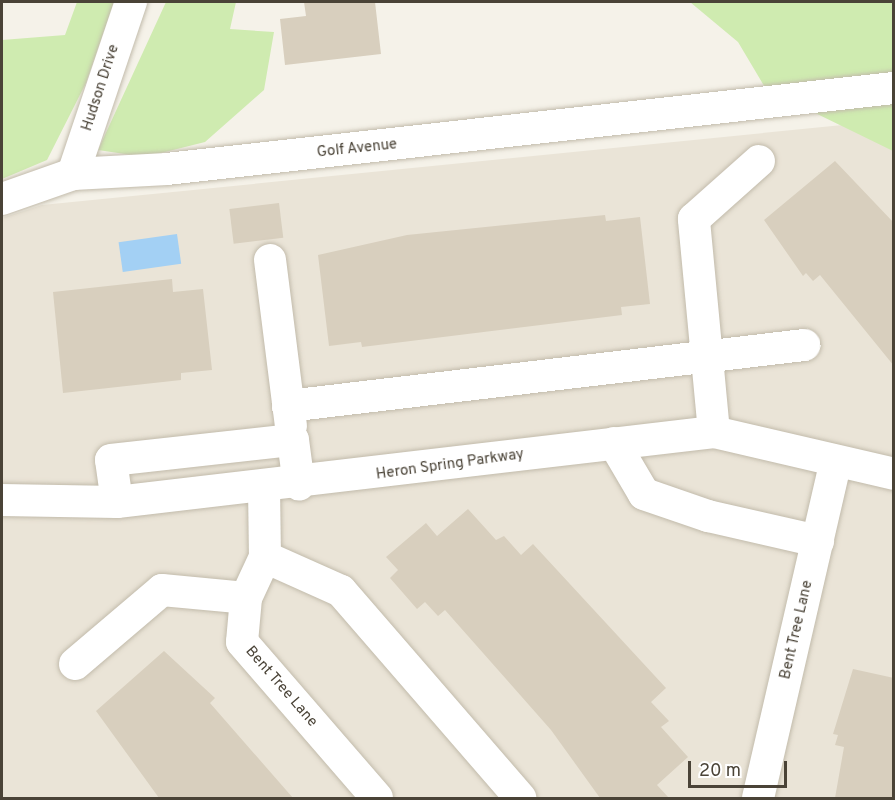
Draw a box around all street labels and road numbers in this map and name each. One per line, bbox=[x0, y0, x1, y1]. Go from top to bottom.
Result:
street label: Hudson Drive bbox=[79, 42, 123, 134]
street label: Golf Avenue bbox=[316, 136, 398, 162]
street label: Heron Spring Parkway bbox=[375, 446, 525, 484]
street label: Bent Tree Lane bbox=[777, 578, 817, 682]
street label: Bent Tree Lane bbox=[241, 643, 321, 731]

